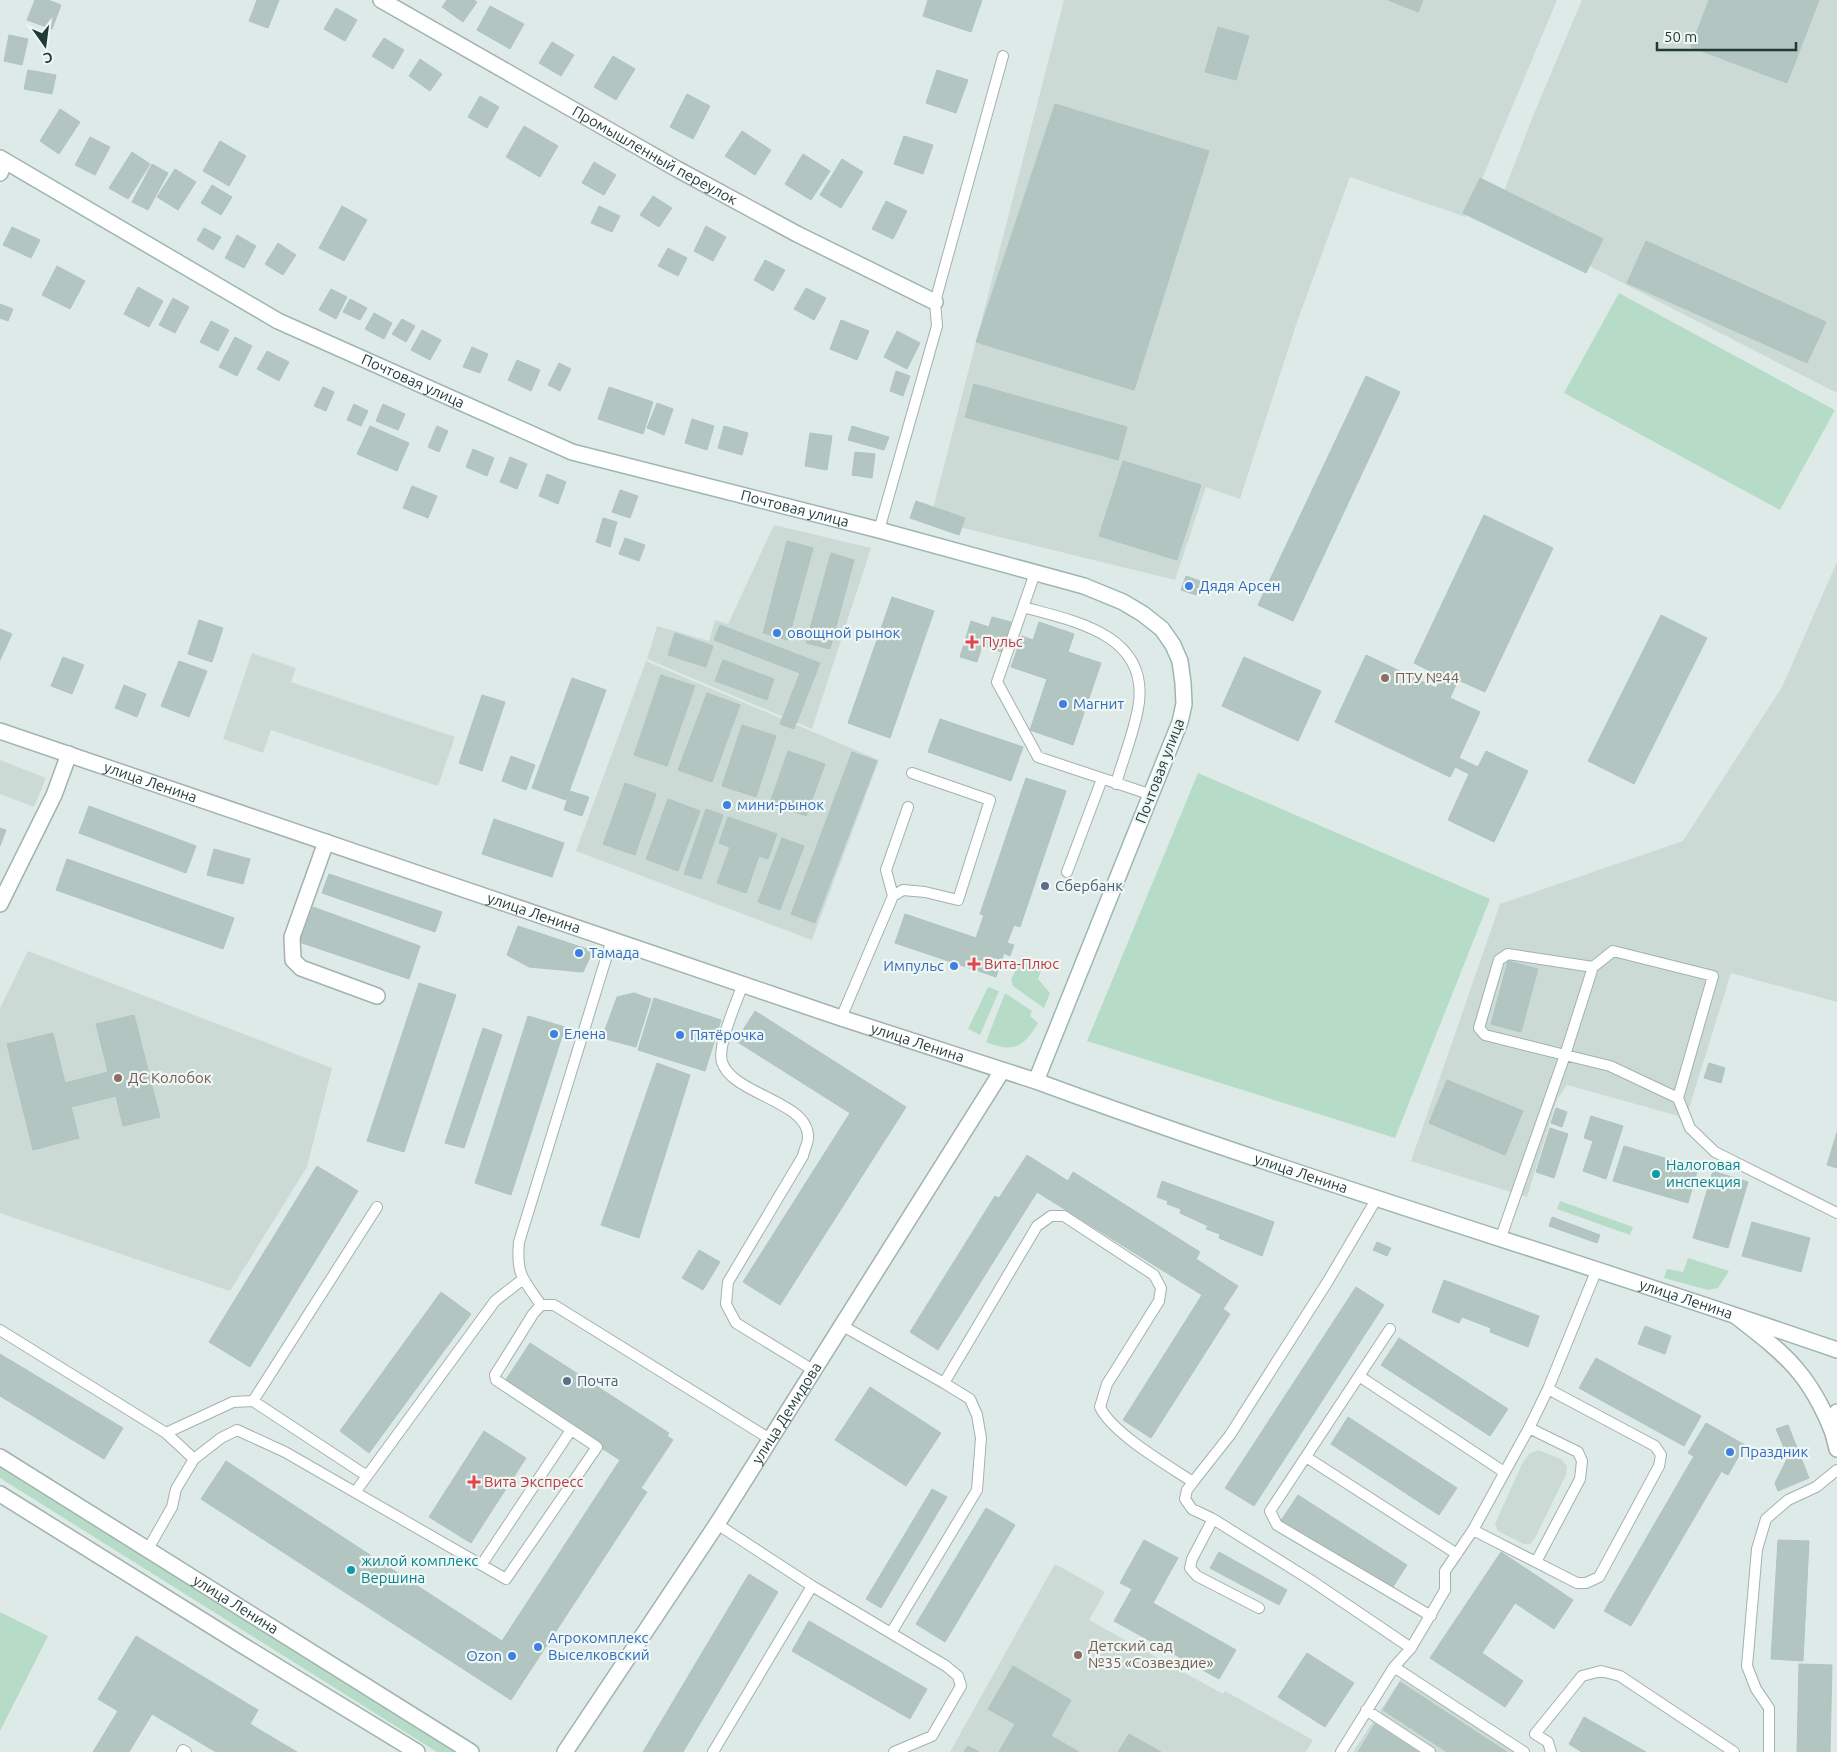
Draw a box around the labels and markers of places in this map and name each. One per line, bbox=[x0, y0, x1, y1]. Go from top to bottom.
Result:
place label: Дядя Арсен bbox=[1199, 577, 1281, 594]
marker: Дядя Арсен bbox=[1183, 580, 1195, 592]
place label: овощной рынок bbox=[787, 624, 900, 641]
marker: овощной рынок bbox=[771, 627, 783, 639]
place label: Пульс bbox=[982, 633, 1023, 650]
marker: Пульс bbox=[966, 636, 978, 648]
place label: ПТУ №44 bbox=[1395, 669, 1459, 686]
marker: ПТУ №44 bbox=[1379, 672, 1391, 684]
place label: Магнит bbox=[1073, 695, 1124, 712]
marker: Магнит bbox=[1057, 698, 1069, 710]
place label: мини-рынок bbox=[737, 796, 824, 813]
marker: мини-рынок bbox=[721, 799, 733, 811]
place label: Сбербанк bbox=[1055, 877, 1123, 894]
marker: Сбербанк bbox=[1039, 880, 1051, 892]
place label: Тамада bbox=[589, 944, 640, 961]
marker: Тамада bbox=[573, 947, 585, 959]
place label: Вита-Плюс bbox=[984, 955, 1059, 972]
place label: Импульс bbox=[883, 957, 944, 974]
marker: Вита-Плюс bbox=[968, 958, 980, 970]
marker: Импульс bbox=[948, 960, 960, 972]
place label: Елена bbox=[564, 1025, 606, 1042]
place label: Пятёрочка bbox=[690, 1026, 764, 1043]
marker: Елена bbox=[548, 1028, 560, 1040]
marker: Пятёрочка bbox=[674, 1029, 686, 1041]
place label: ДС Колобок bbox=[128, 1069, 212, 1086]
marker: ДС Колобок bbox=[112, 1072, 124, 1084]
place label: Налоговая инспекция bbox=[1666, 1156, 1741, 1190]
marker: Налоговая инспекция bbox=[1650, 1168, 1662, 1180]
place label: Почта bbox=[577, 1372, 618, 1389]
marker: Почта bbox=[561, 1375, 573, 1387]
place label: Праздник bbox=[1740, 1443, 1808, 1460]
marker: Праздник bbox=[1724, 1446, 1736, 1458]
place label: Вита Экспресс bbox=[484, 1473, 584, 1490]
marker: Вита Экспресс bbox=[468, 1476, 480, 1488]
place label: жилой комплекс Вершина bbox=[361, 1552, 478, 1586]
marker: жилой комплекс Вершина bbox=[345, 1564, 357, 1576]
place label: Агрокомплекс Выселковский bbox=[548, 1629, 650, 1663]
place label: Детский сад №35 «Созвездие» bbox=[1088, 1637, 1214, 1671]
marker: Агрокомплекс Выселковский bbox=[532, 1641, 544, 1653]
place label: Ozon bbox=[466, 1647, 502, 1664]
marker: Детский сад №35 «Созвездие» bbox=[1072, 1649, 1084, 1661]
marker: Ozon bbox=[506, 1650, 518, 1662]

